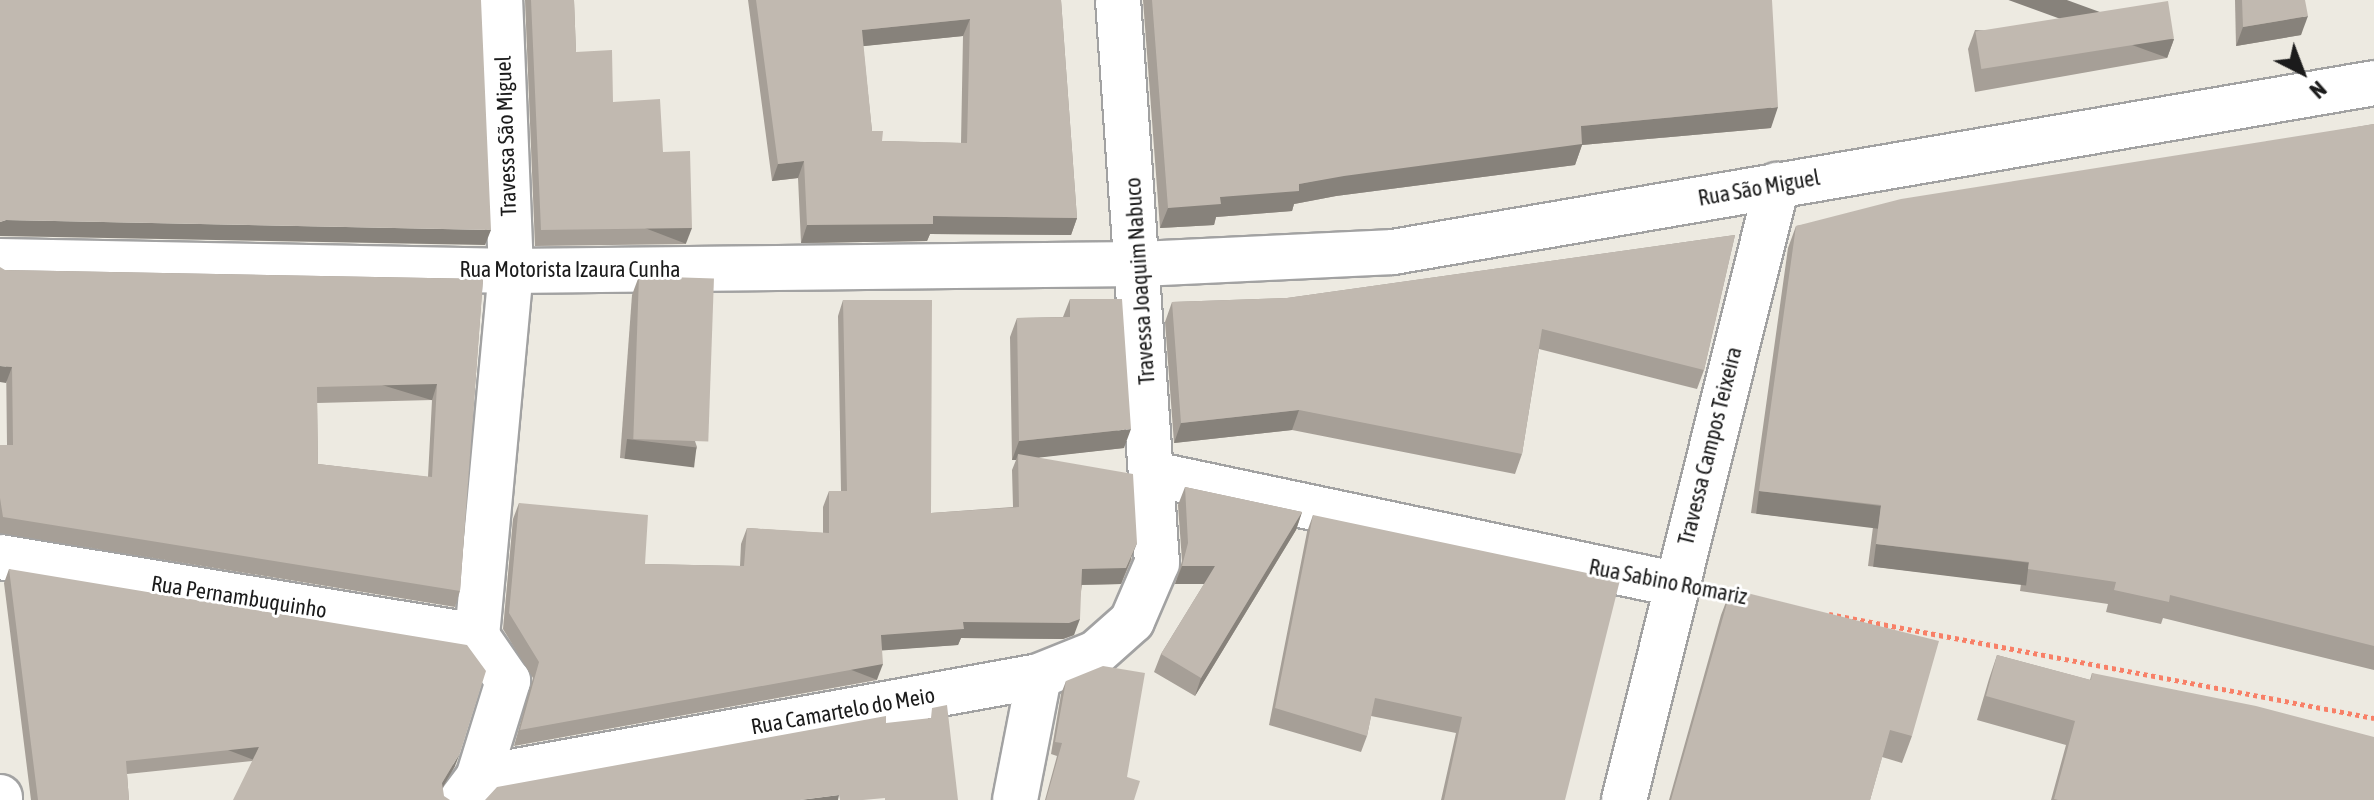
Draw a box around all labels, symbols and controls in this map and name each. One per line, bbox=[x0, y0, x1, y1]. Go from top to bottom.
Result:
north arrow bbox=[2262, 32, 2342, 112]
street label: Travessa São Miguel bbox=[490, 55, 522, 217]
text: N bbox=[2305, 76, 2332, 104]
street label: Rua São Miguel bbox=[1696, 164, 1822, 212]
street label: Travessa Joaquim Nabuco bbox=[1120, 177, 1160, 385]
street label: Rua Motorista Izaura Cunha bbox=[459, 257, 681, 283]
street label: Travessa Campos Teixeira bbox=[1673, 344, 1747, 548]
street label: Rua Sabino Romariz bbox=[1587, 554, 1749, 610]
street label: Rua Pernambuquinho bbox=[149, 570, 329, 624]
street label: Rua Camartelo do Meio bbox=[749, 682, 937, 740]

